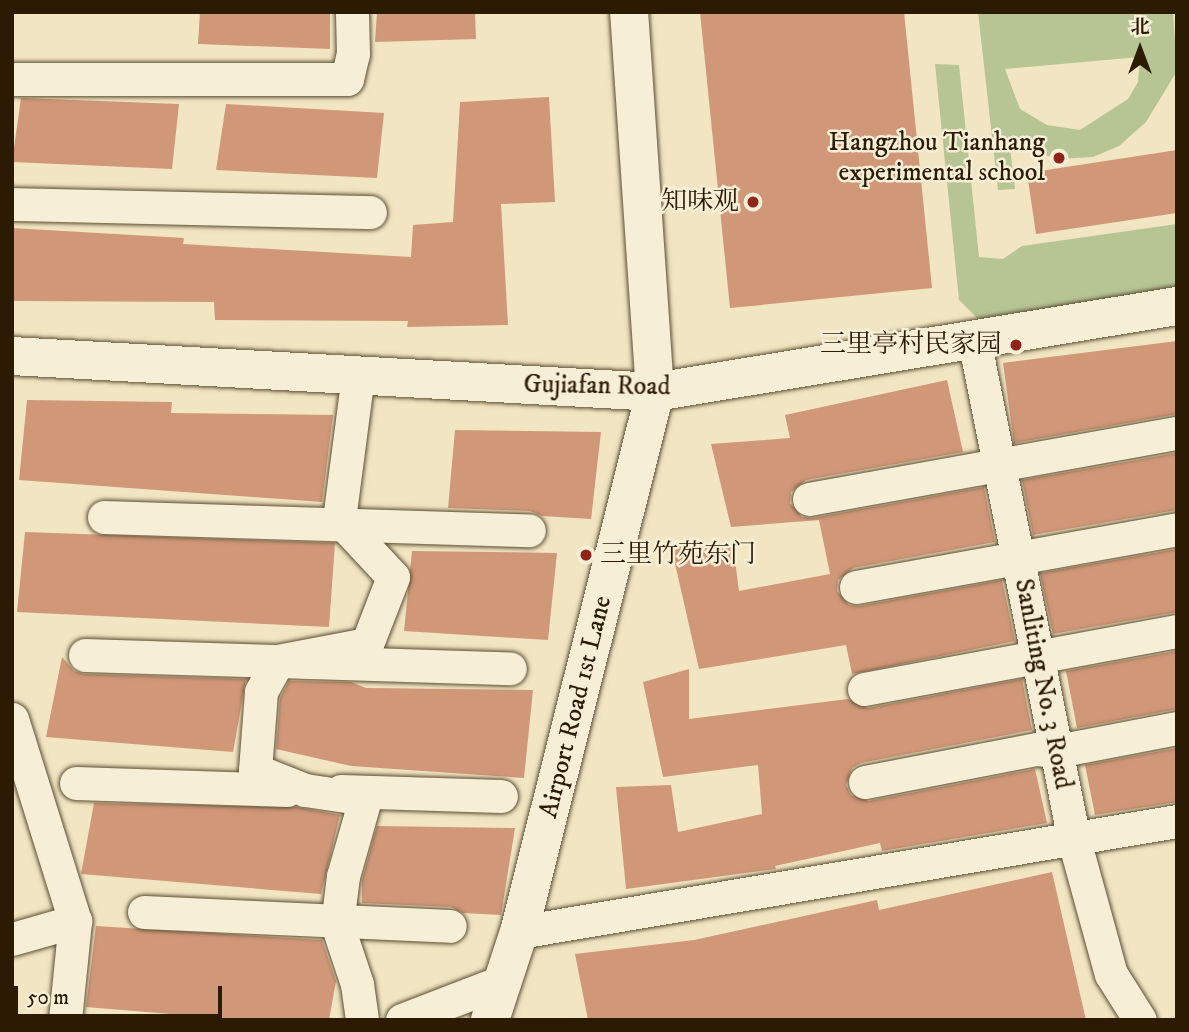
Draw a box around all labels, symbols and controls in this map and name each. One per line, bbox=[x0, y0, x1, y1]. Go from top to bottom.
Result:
north arrow bbox=[1105, 14, 1175, 84]
text: 北 bbox=[1130, 16, 1150, 39]
place label: Hangzhou Tianhang experimental school bbox=[828, 127, 1045, 188]
marker: Hangzhou Tianhang experimental school bbox=[1051, 150, 1067, 166]
place label: 知味观 bbox=[661, 186, 739, 218]
marker: 知味观 bbox=[745, 194, 761, 210]
place label: 三里亭村民家园 bbox=[820, 329, 1002, 361]
marker: 三里亭村民家园 bbox=[1008, 337, 1024, 353]
street label: Gujiafan Road bbox=[523, 369, 671, 403]
place label: 三里竹苑东门 bbox=[600, 539, 756, 571]
marker: 三里竹苑东门 bbox=[578, 547, 594, 563]
street label: Sanliting No. 3 Road bbox=[1007, 576, 1079, 792]
street label: Airport Road 1st Lane bbox=[533, 593, 619, 821]
scale bar bbox=[18, 972, 226, 1016]
text: 50 m bbox=[27, 985, 69, 1011]

